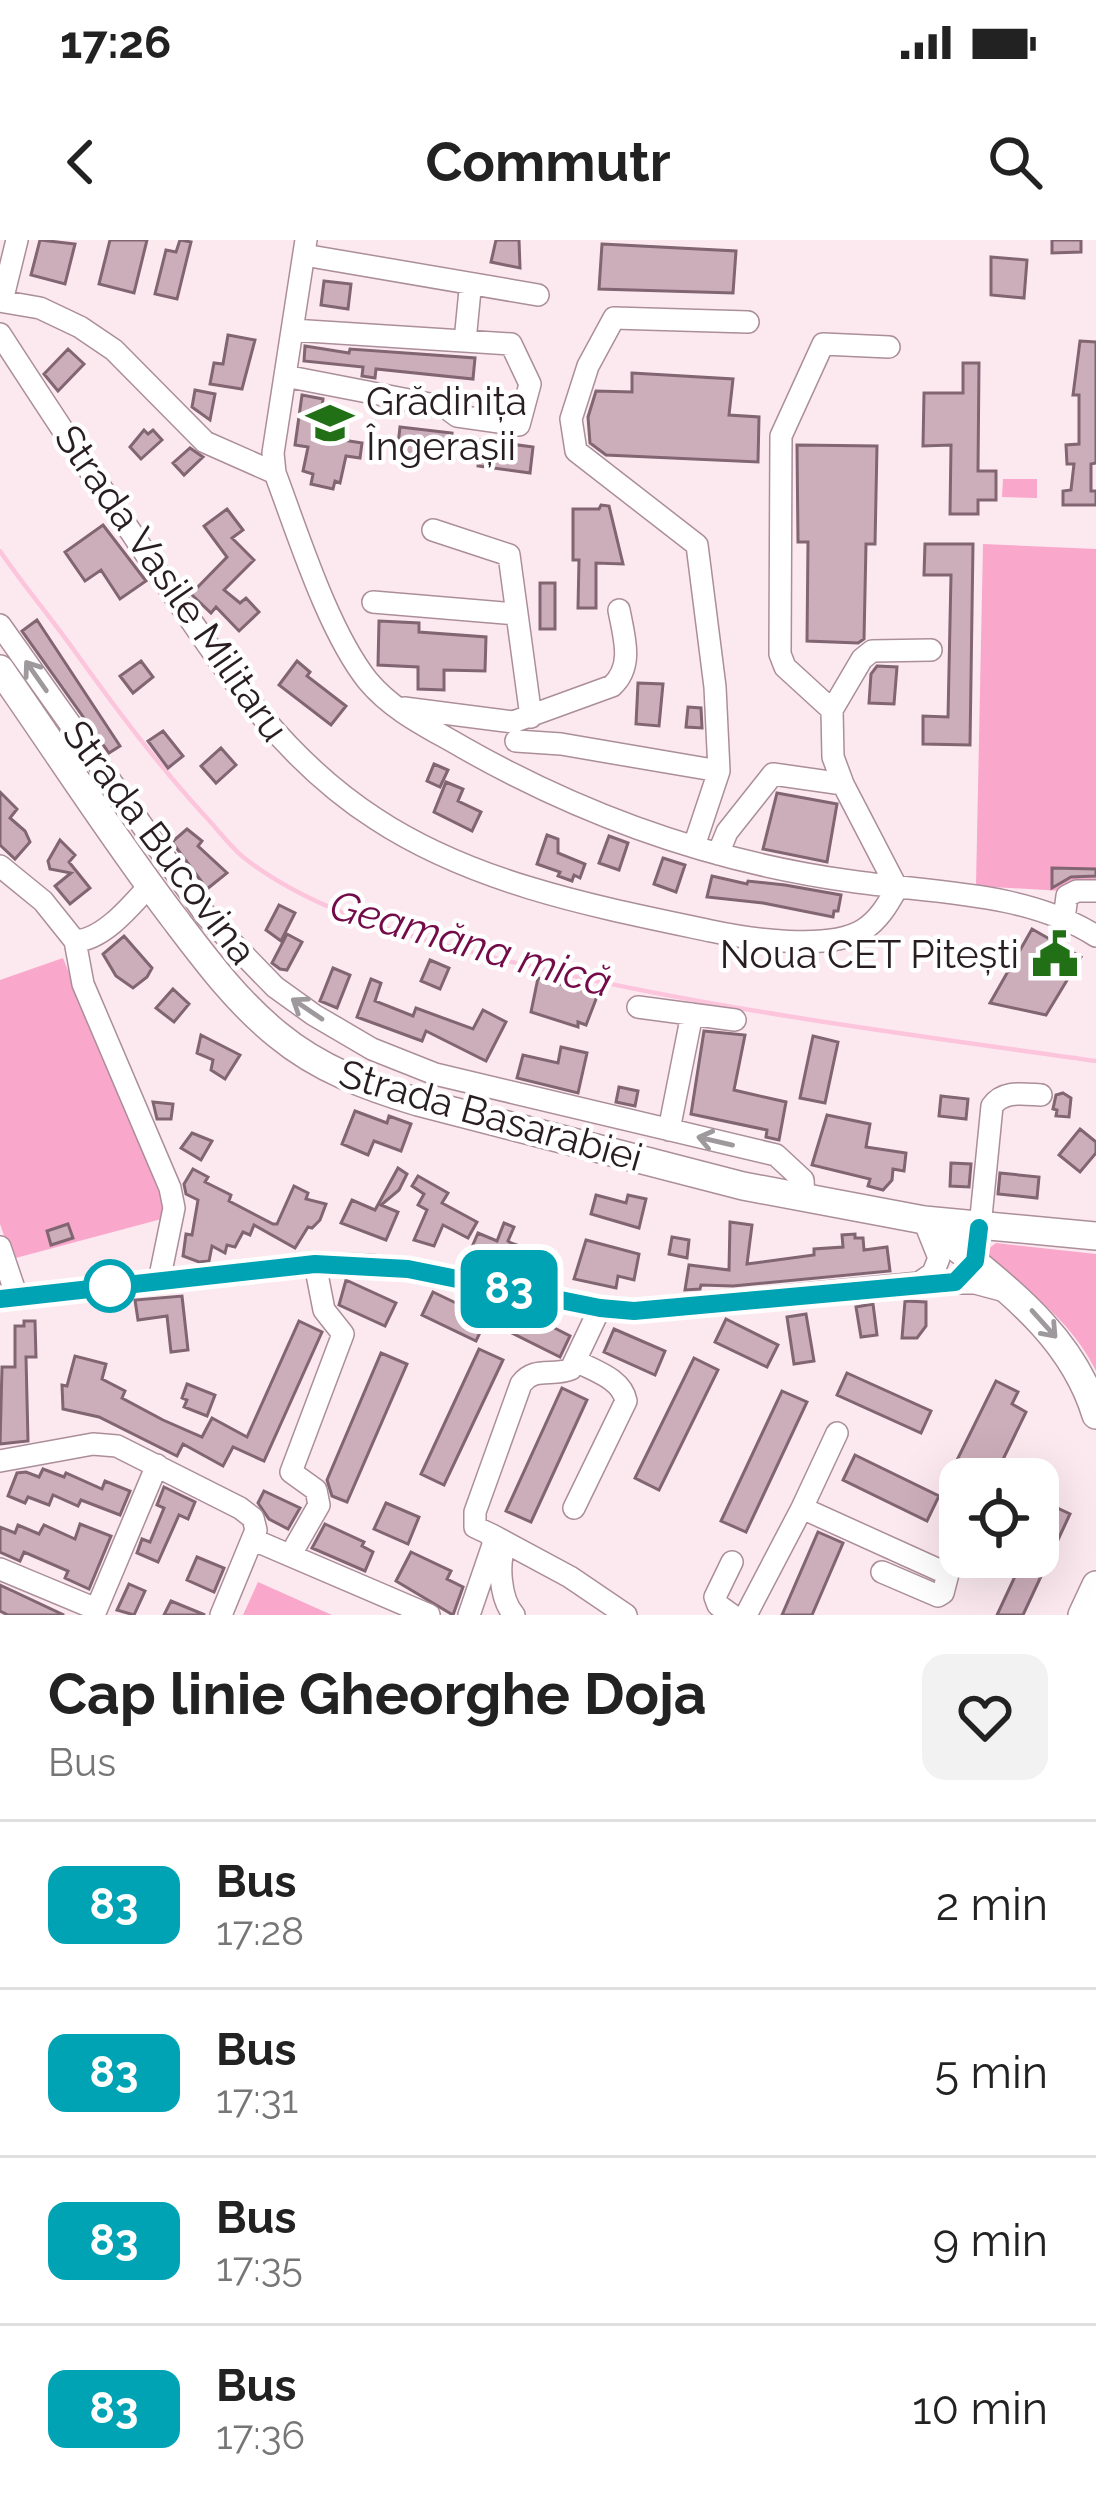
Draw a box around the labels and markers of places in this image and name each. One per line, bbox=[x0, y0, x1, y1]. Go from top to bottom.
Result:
place label: Grădinița Îngerașii bbox=[366, 378, 527, 469]
school or university icon: Grădinița Îngerașii bbox=[305, 398, 355, 448]
public building icon: Noua CET Pitești bbox=[1030, 929, 1080, 979]
place label: Noua CET Pitești bbox=[720, 931, 1019, 977]
unlabelled marker bbox=[85, 1261, 135, 1311]

